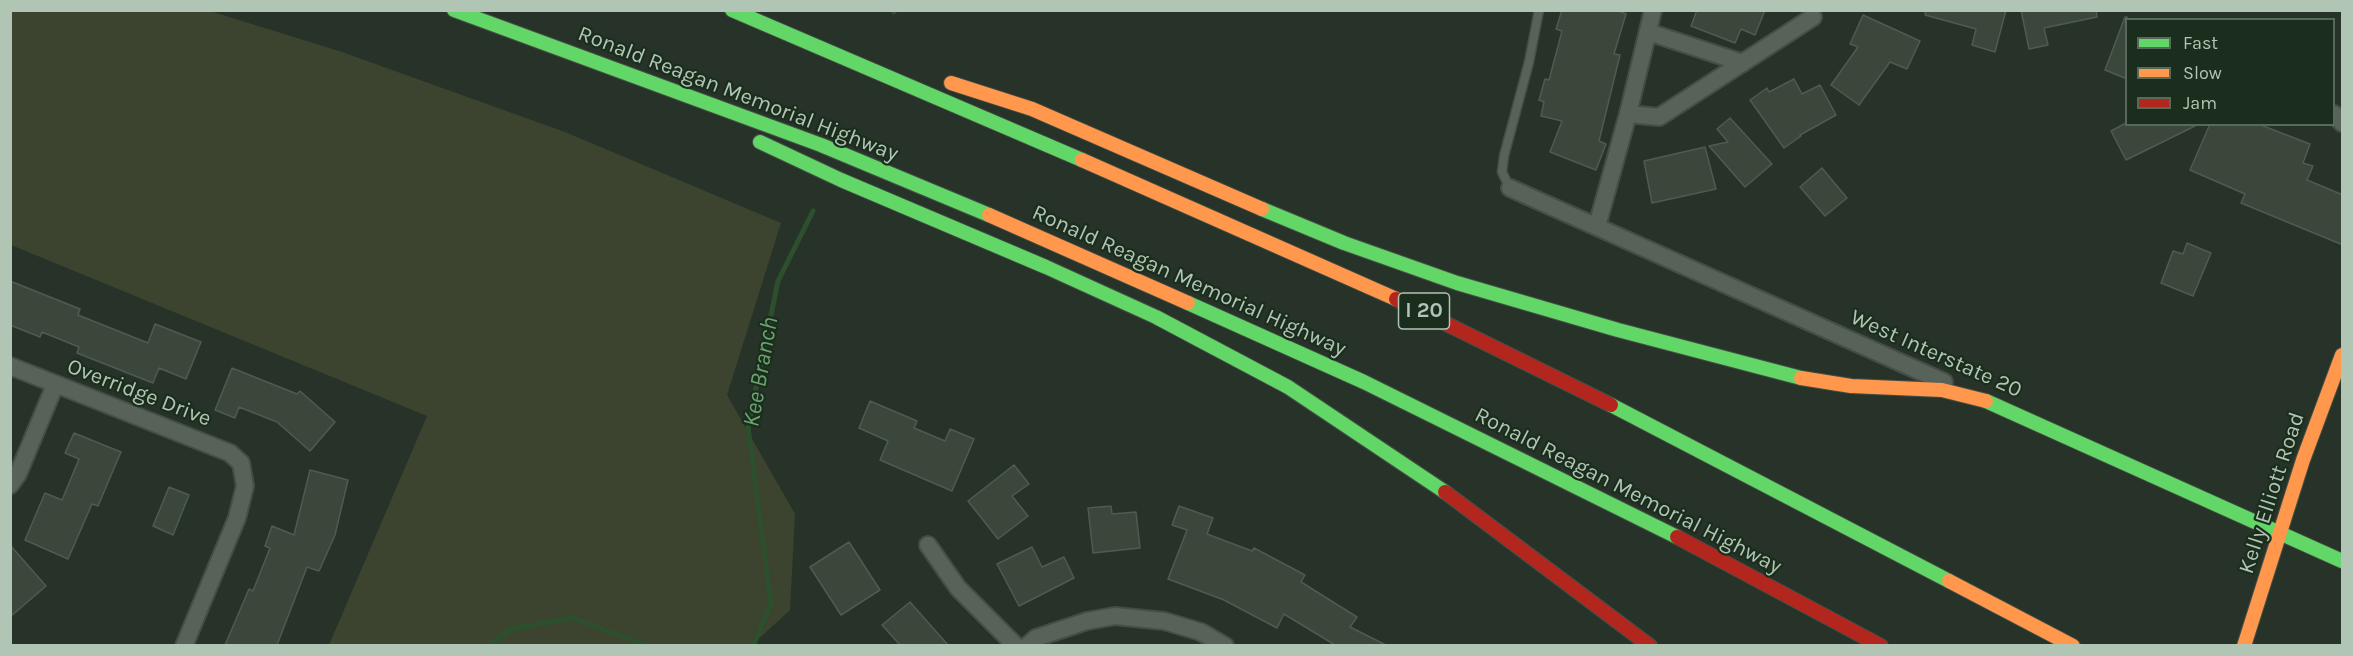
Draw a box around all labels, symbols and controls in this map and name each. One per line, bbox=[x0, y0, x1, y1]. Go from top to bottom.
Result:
legend bbox=[2125, 18, 2335, 126]
street label: Ronald Reagan Memorial Highway bbox=[574, 21, 902, 167]
text: Fast bbox=[2183, 32, 2218, 54]
text: Slow bbox=[2183, 62, 2222, 84]
text: Jam bbox=[2183, 92, 2217, 114]
street label: Ronald Reagan Memorial Highway bbox=[1028, 200, 1350, 362]
road number: I 20 bbox=[1398, 293, 1450, 329]
street label: West Interstate 20 bbox=[1846, 304, 2026, 404]
water label: Kee Branch bbox=[737, 315, 785, 429]
street label: Overridge Drive bbox=[63, 353, 215, 433]
street label: Ronald Reagan Memorial Highway bbox=[1470, 402, 1786, 580]
street label: Kelly Elliott Road bbox=[2233, 409, 2311, 577]

